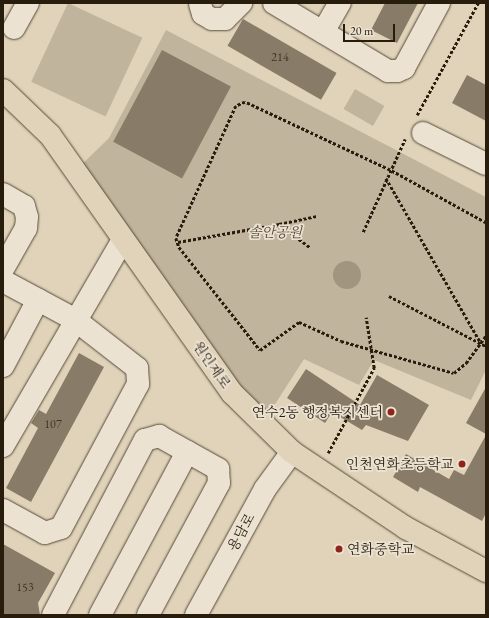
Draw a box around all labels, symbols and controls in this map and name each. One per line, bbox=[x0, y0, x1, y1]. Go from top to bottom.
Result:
scale bar bbox=[345, 16, 397, 42]
text: 20 m bbox=[350, 23, 373, 39]
house number: 214 bbox=[271, 51, 289, 65]
park label: 솔안공원 bbox=[248, 224, 302, 240]
street label: 원인재로 bbox=[190, 338, 234, 392]
place label: 연수2동 행정복지센터 bbox=[252, 404, 383, 420]
marker: 연수2동 행정복지센터 bbox=[386, 407, 396, 417]
house number: 107 bbox=[44, 418, 62, 432]
place label: 인천연화초등학교 bbox=[346, 456, 454, 472]
marker: 인천연화초등학교 bbox=[457, 459, 467, 469]
street label: 용담로 bbox=[224, 510, 258, 554]
place label: 연화중학교 bbox=[347, 541, 415, 557]
marker: 연화중학교 bbox=[334, 544, 344, 554]
house number: 153 bbox=[16, 581, 34, 595]

